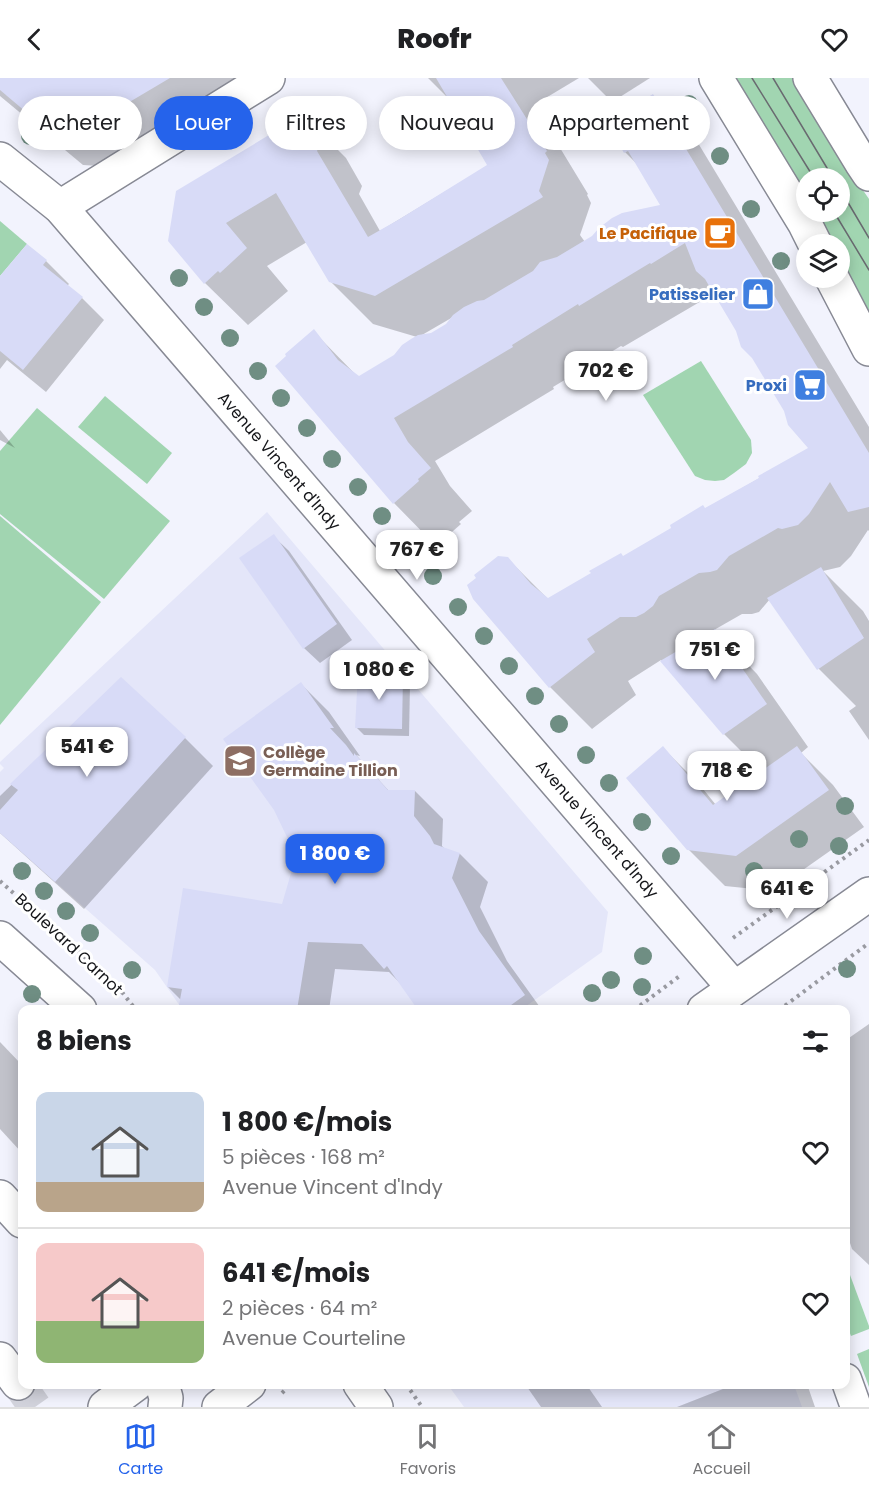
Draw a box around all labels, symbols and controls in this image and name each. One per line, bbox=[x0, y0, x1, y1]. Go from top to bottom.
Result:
text: Roofr bbox=[397, 20, 472, 57]
icon: back bbox=[18, 23, 51, 56]
icon: heart bbox=[818, 23, 851, 56]
chip: Acheter bbox=[18, 96, 142, 150]
chip: Louer bbox=[154, 96, 253, 150]
chip: Filtres bbox=[265, 96, 367, 150]
chip: Nouveau bbox=[379, 96, 515, 150]
chip: Appartement bbox=[527, 96, 710, 150]
map controls bbox=[796, 168, 850, 288]
button: locate bbox=[796, 168, 850, 222]
cafe icon: Le Pacifique bbox=[702, 215, 738, 251]
place label: Le Pacifique bbox=[599, 222, 697, 245]
button: layers bbox=[796, 234, 850, 288]
shop icon: Patisselier bbox=[740, 276, 776, 312]
place label: Patisselier bbox=[649, 283, 735, 306]
pin: 702 € bbox=[564, 351, 648, 402]
text: 702 € bbox=[578, 356, 634, 384]
supermarket icon: Proxi bbox=[792, 367, 828, 403]
place label: Proxi bbox=[746, 374, 787, 397]
street label: Avenue Vincent d'Indy bbox=[212, 387, 346, 535]
pin: 767 € bbox=[375, 530, 459, 581]
text: 767 € bbox=[390, 535, 444, 563]
pin: 751 € bbox=[673, 630, 757, 681]
text: 751 € bbox=[689, 635, 741, 663]
pin: 1 080 € bbox=[324, 650, 434, 701]
text: 1 080 € bbox=[344, 655, 414, 683]
pin: 541 € bbox=[45, 727, 129, 778]
text: 541 € bbox=[60, 732, 114, 760]
place label: Collège Germaine Tillion bbox=[263, 741, 398, 782]
school or university icon: Collège Germaine Tillion bbox=[222, 743, 258, 779]
pin: 718 € bbox=[685, 751, 769, 802]
street label: Avenue Vincent d'Indy bbox=[530, 755, 664, 903]
text: 718 € bbox=[701, 756, 753, 784]
pin: 1 800 € bbox=[280, 834, 390, 885]
text: 1 800 € bbox=[300, 839, 370, 867]
pin: 641 € bbox=[745, 869, 829, 920]
text: 641 € bbox=[760, 874, 814, 902]
street label: Boulevard Carnot bbox=[10, 888, 128, 1000]
text: 8 biens bbox=[36, 1023, 132, 1059]
icon: filters bbox=[799, 1025, 832, 1058]
text: 1 800 €/mois bbox=[222, 1104, 392, 1140]
icon: home bbox=[84, 1116, 156, 1188]
icon: heart bbox=[799, 1136, 832, 1169]
text: 5 pièces · 168 m² bbox=[222, 1143, 385, 1171]
text: Avenue Vincent d'Indy bbox=[222, 1173, 443, 1201]
text: 641 €/mois bbox=[222, 1255, 370, 1291]
icon: home bbox=[84, 1267, 156, 1339]
icon: heart bbox=[799, 1287, 832, 1320]
text: 2 pièces · 64 m² bbox=[222, 1294, 377, 1322]
text: Avenue Courteline bbox=[222, 1324, 406, 1352]
tab: Carte bbox=[118, 1420, 163, 1481]
tab: Favoris bbox=[400, 1420, 456, 1481]
tab: Accueil bbox=[693, 1420, 751, 1481]

